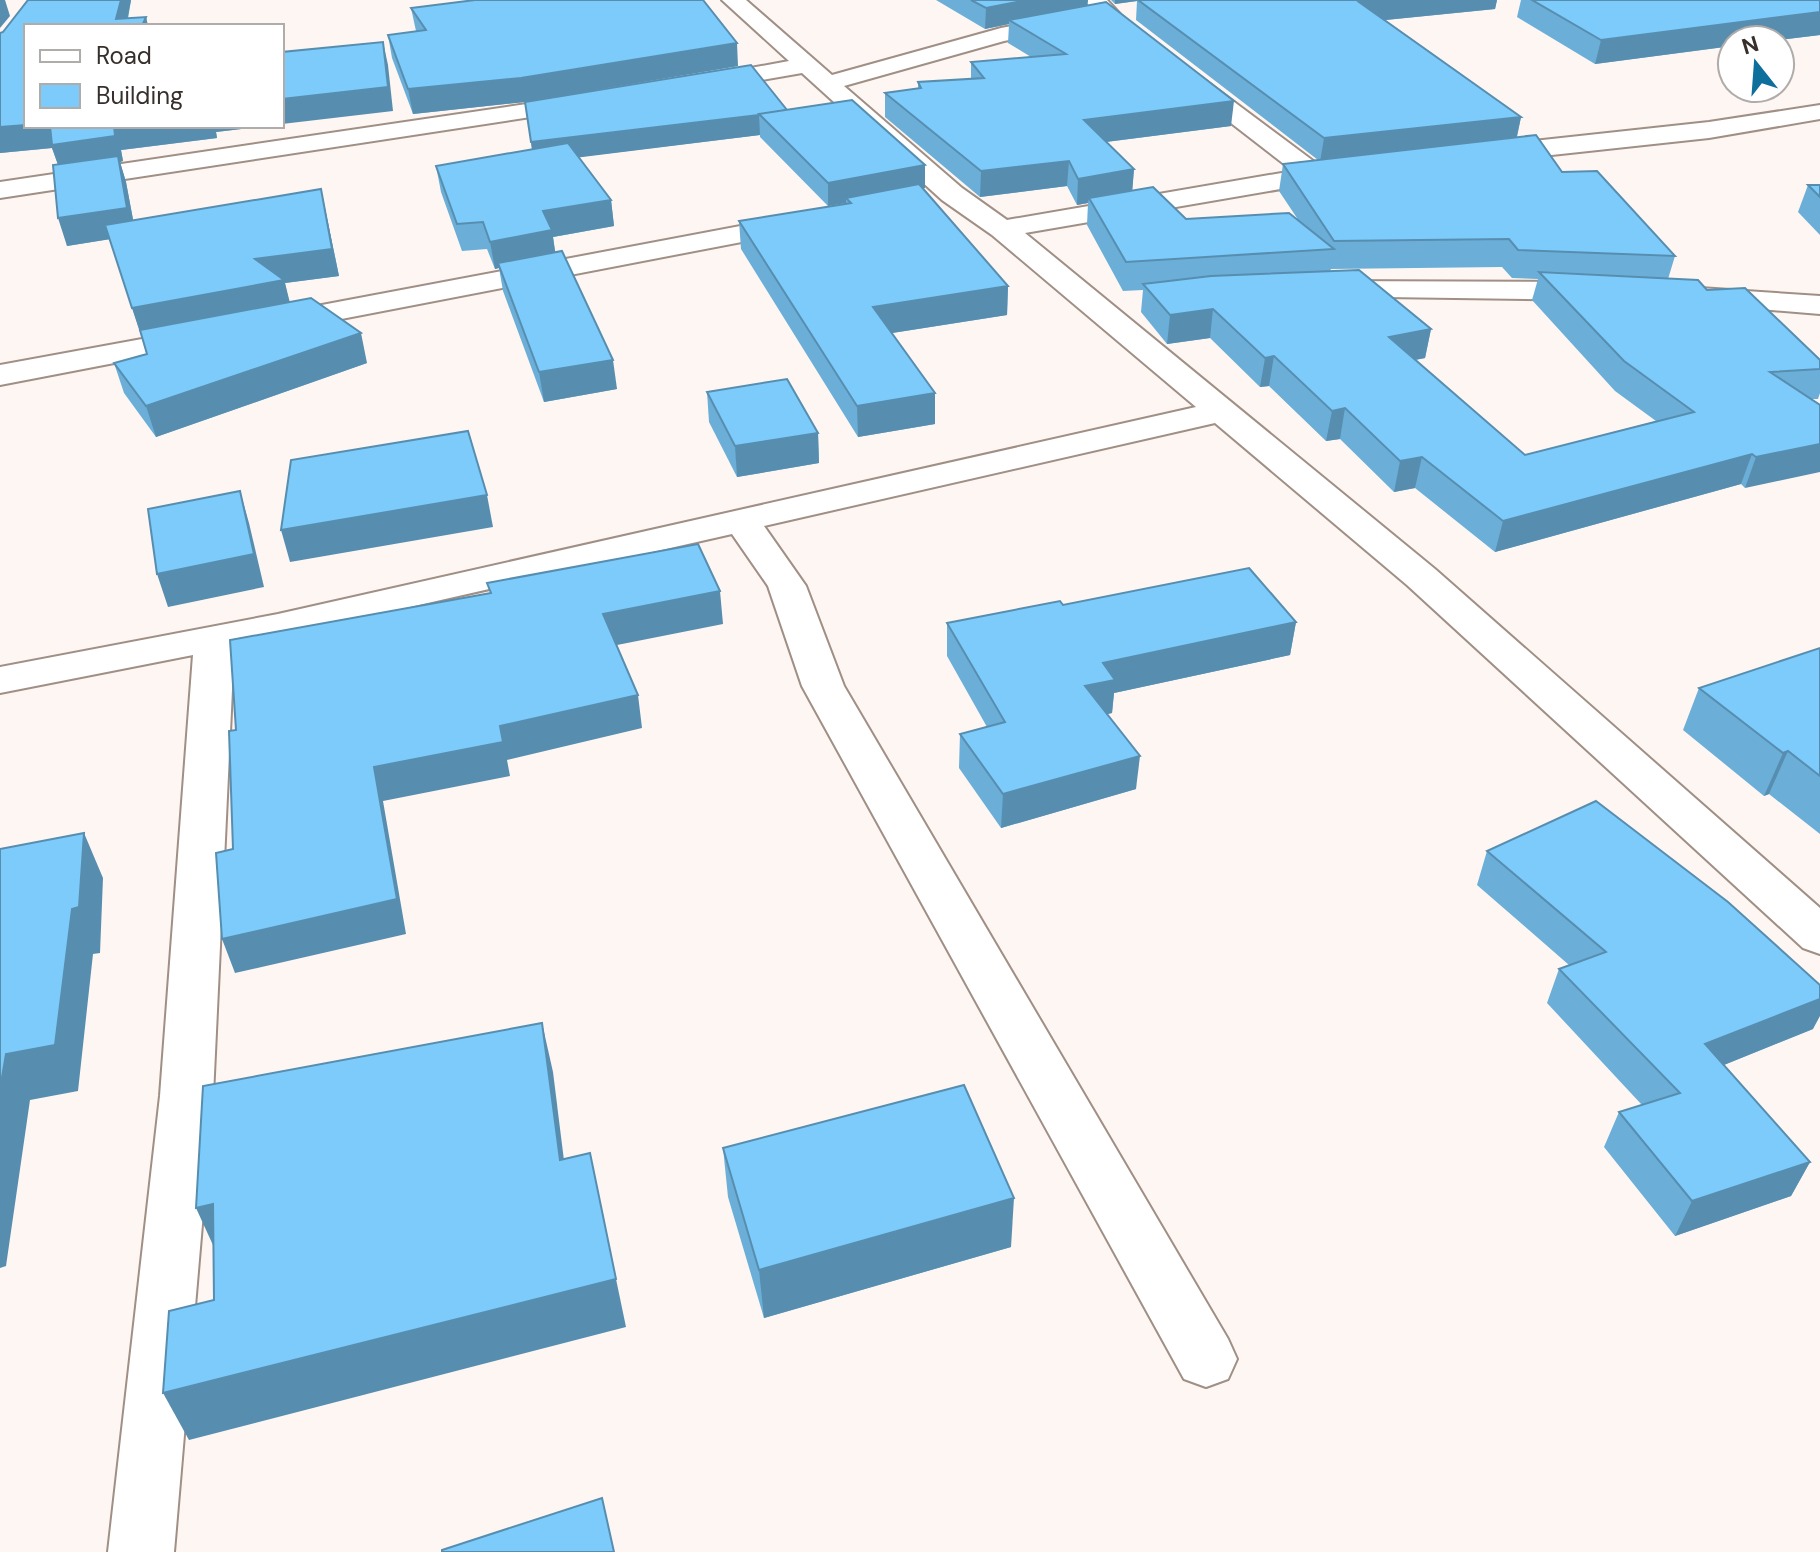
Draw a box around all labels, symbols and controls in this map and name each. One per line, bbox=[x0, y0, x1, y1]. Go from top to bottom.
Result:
legend bbox=[24, 24, 284, 128]
north arrow bbox=[1716, 24, 1796, 104]
text: N bbox=[1738, 29, 1762, 62]
text: Road bbox=[96, 40, 152, 71]
text: Building bbox=[96, 80, 183, 111]

